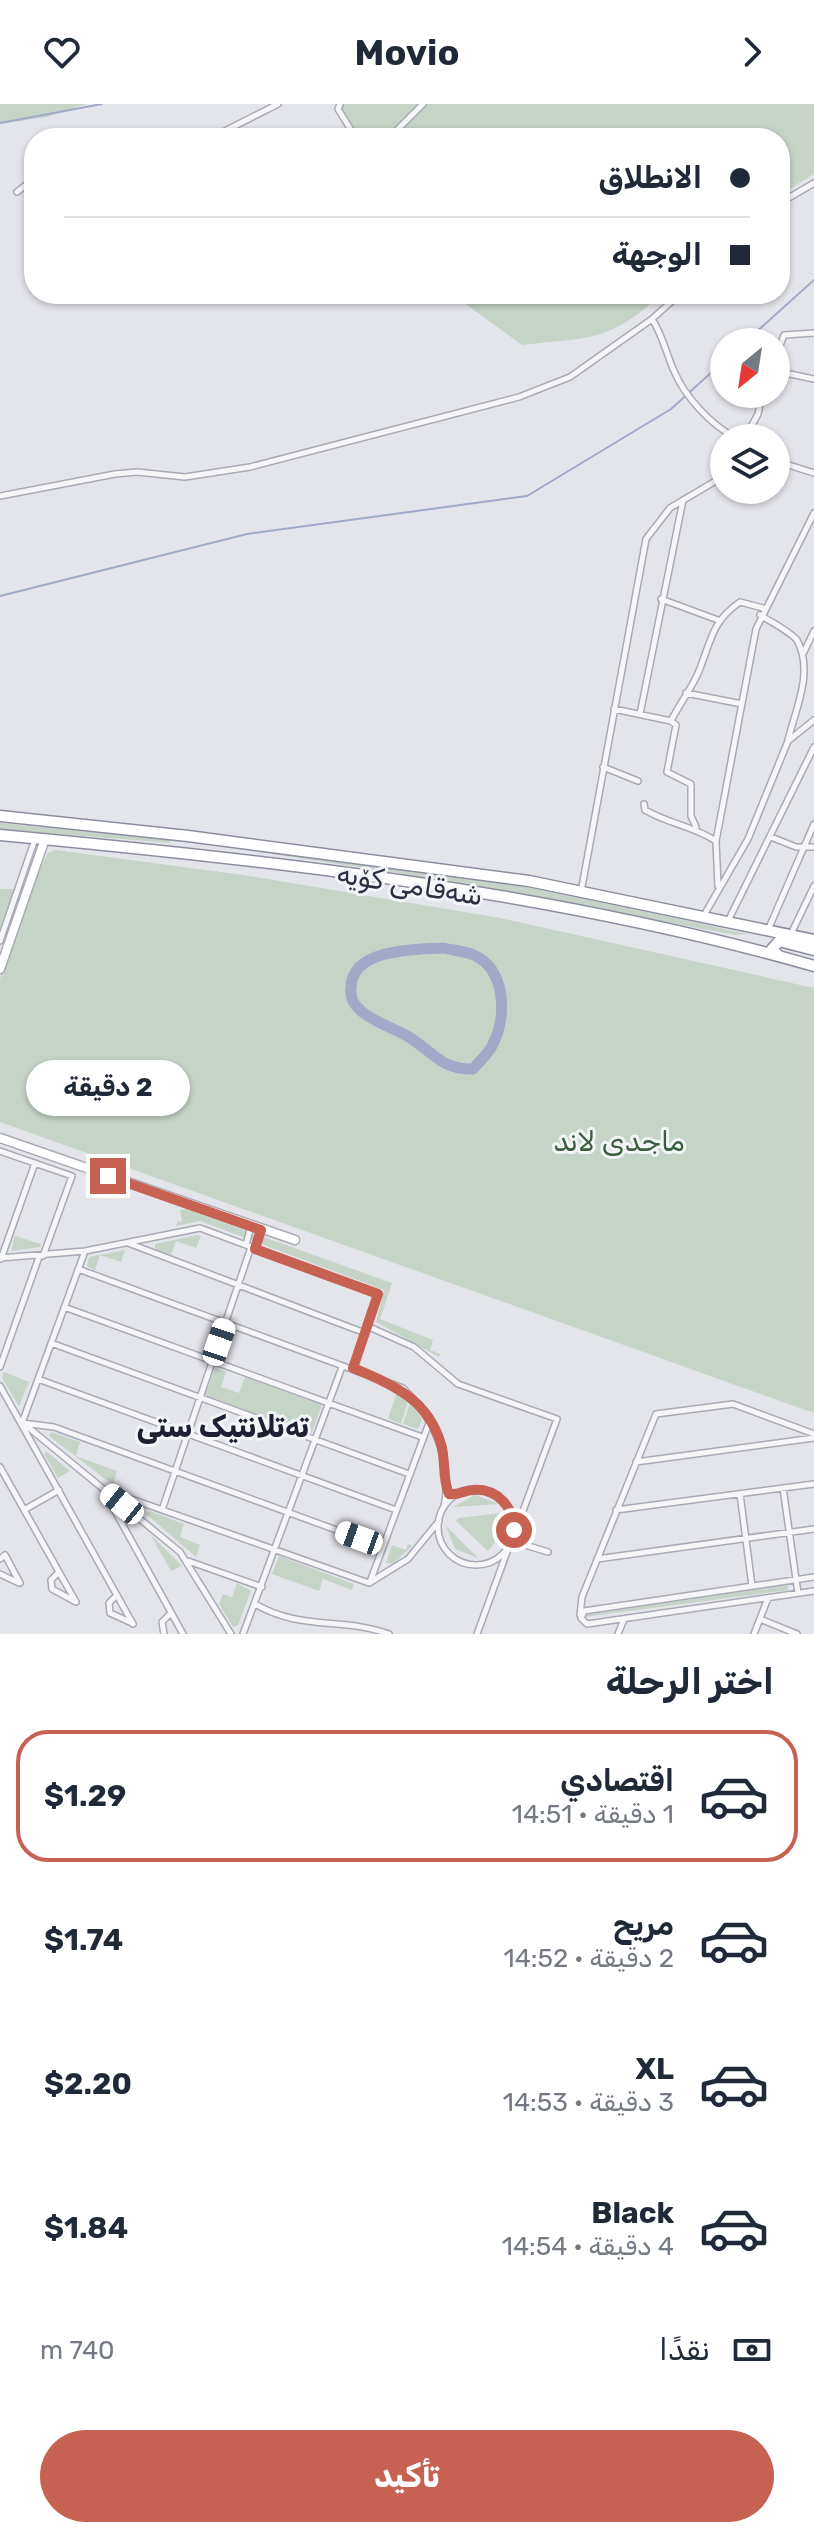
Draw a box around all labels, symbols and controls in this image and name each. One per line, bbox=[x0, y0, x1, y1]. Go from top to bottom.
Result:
icon: heart bbox=[40, 30, 84, 74]
icon: forward bbox=[730, 30, 774, 74]
text: Movio bbox=[355, 31, 459, 74]
text: الانطلاق bbox=[598, 160, 702, 196]
text: الوجهة bbox=[612, 237, 702, 273]
north arrow bbox=[710, 328, 790, 408]
map controls bbox=[710, 328, 790, 504]
button: layers bbox=[710, 424, 790, 504]
street label: شەقامی کۆیە bbox=[334, 857, 485, 913]
callout: 2 دقيقة bbox=[26, 1060, 190, 1116]
text: 2 دقيقة bbox=[63, 1072, 153, 1103]
park label: ماجدی لاند bbox=[553, 1125, 685, 1158]
route end bbox=[90, 1158, 126, 1194]
car bbox=[200, 1315, 238, 1369]
district label: تەتلانتیک ستی bbox=[137, 1409, 310, 1445]
car bbox=[96, 1480, 148, 1528]
route start bbox=[496, 1512, 532, 1548]
car bbox=[332, 1519, 386, 1557]
text: اختر الرحلة bbox=[606, 1660, 774, 1703]
icon: car bbox=[698, 1760, 770, 1832]
text: اقتصادي bbox=[560, 1763, 674, 1799]
text: $1.29 bbox=[44, 1778, 126, 1814]
text: 1 دقيقة · 14:51 bbox=[512, 1799, 674, 1830]
icon: car bbox=[698, 1904, 770, 1976]
text: مريح bbox=[613, 1907, 674, 1943]
text: $1.74 bbox=[44, 1922, 123, 1958]
text: 2 دقيقة · 14:52 bbox=[504, 1943, 674, 1974]
icon: car bbox=[698, 2048, 770, 2120]
text: XL bbox=[635, 2051, 674, 2087]
text: $2.20 bbox=[44, 2066, 132, 2102]
text: 3 دقيقة · 14:53 bbox=[503, 2087, 674, 2118]
icon: car bbox=[698, 2192, 770, 2264]
text: Black bbox=[591, 2195, 674, 2231]
text: $1.84 bbox=[44, 2210, 128, 2246]
text: 4 دقيقة · 14:54 bbox=[502, 2231, 674, 2262]
icon: cash bbox=[730, 2328, 774, 2372]
text: نقدًا bbox=[659, 2332, 710, 2368]
text: 740 m bbox=[40, 2335, 115, 2366]
button: تأكيد bbox=[40, 2430, 774, 2522]

